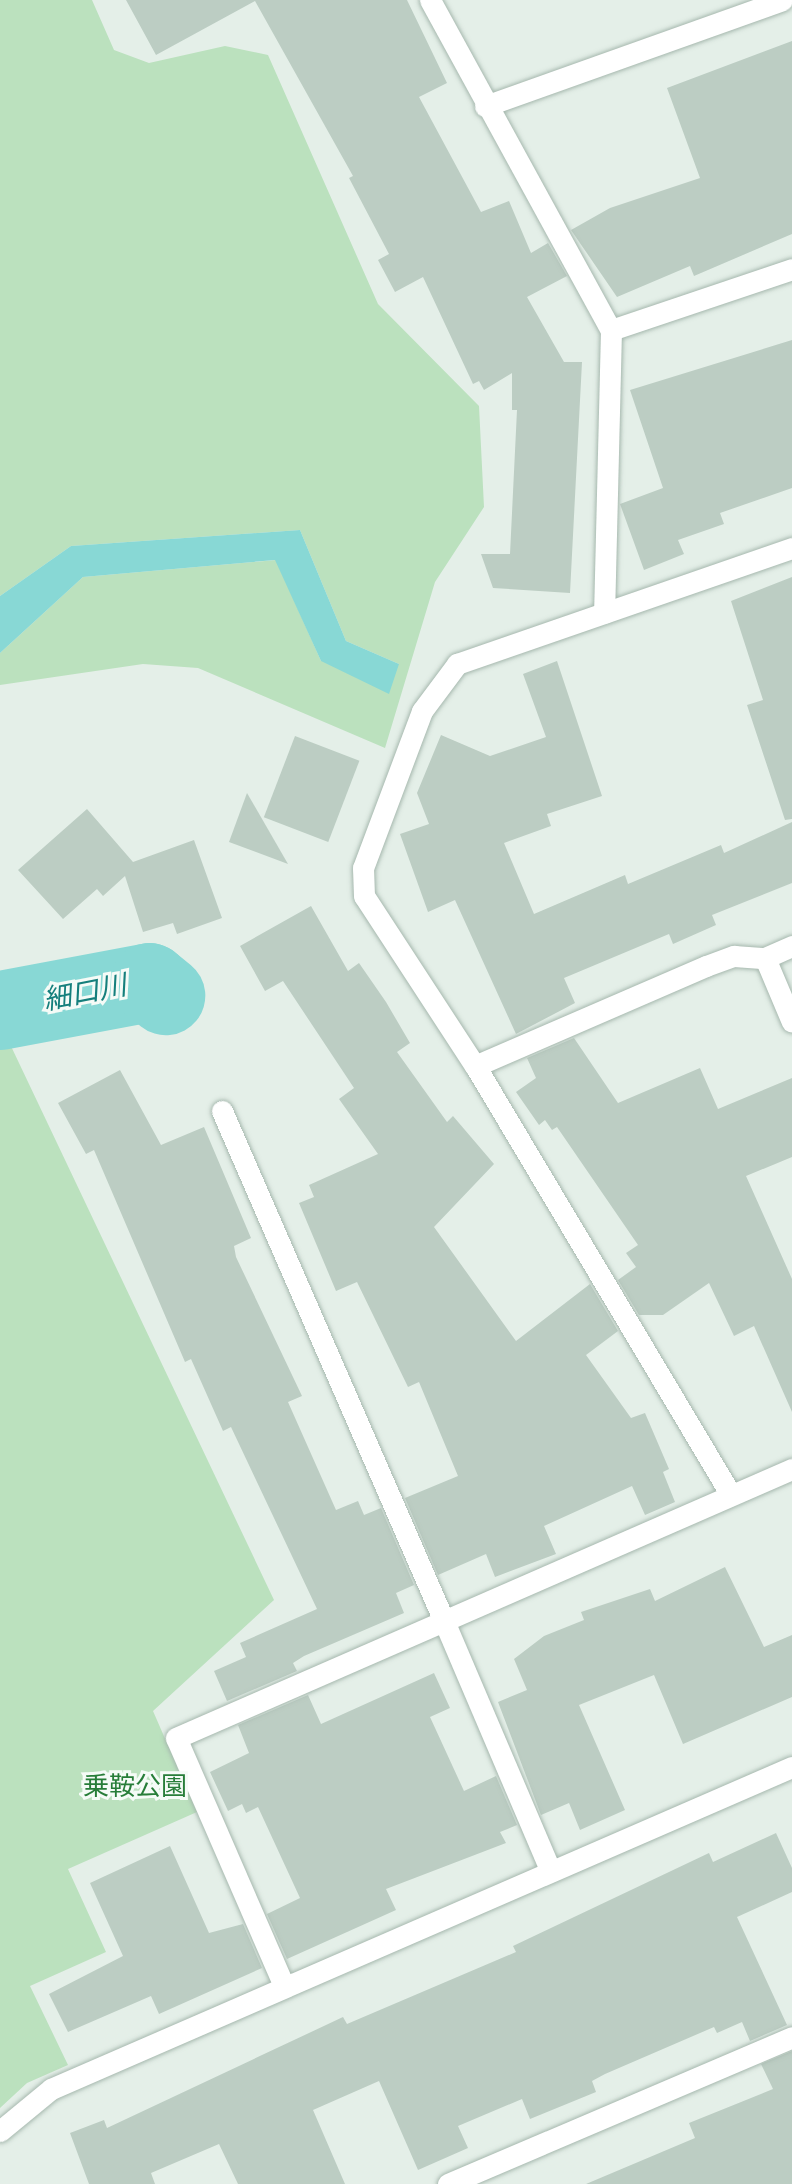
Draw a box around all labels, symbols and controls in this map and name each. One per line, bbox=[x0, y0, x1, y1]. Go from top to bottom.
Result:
water label: 細口川 bbox=[41, 969, 129, 1019]
park label: 乗鞍公園 bbox=[83, 1772, 187, 1804]

